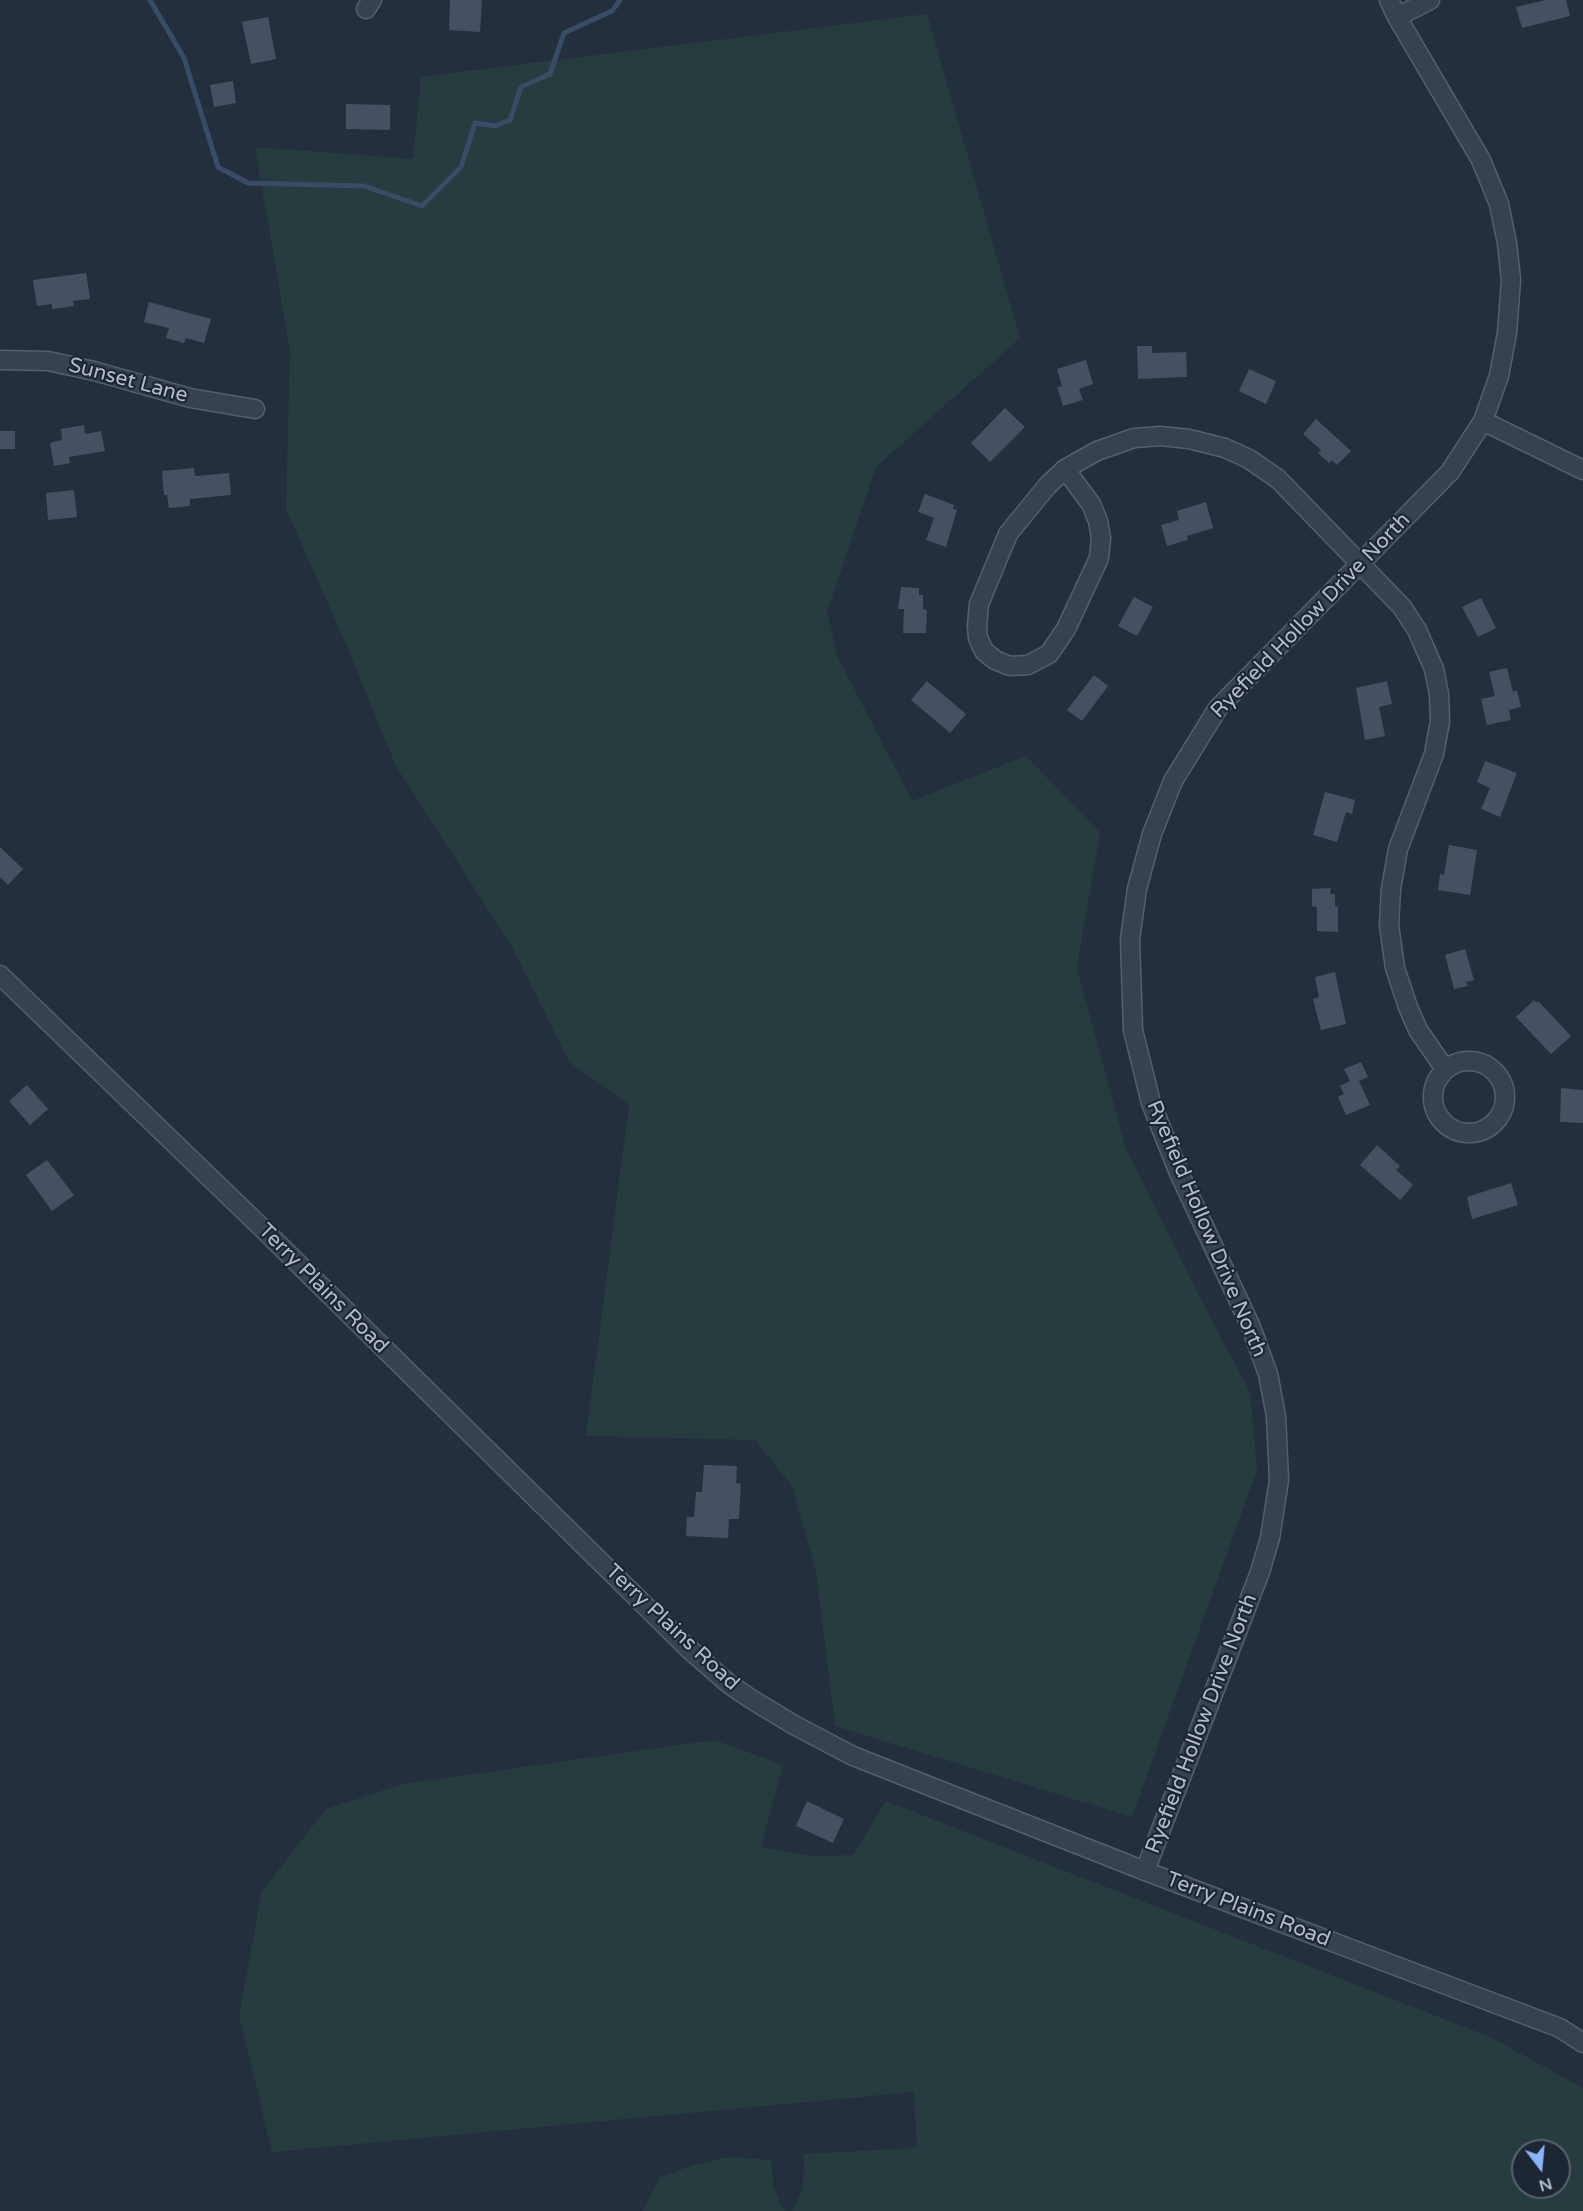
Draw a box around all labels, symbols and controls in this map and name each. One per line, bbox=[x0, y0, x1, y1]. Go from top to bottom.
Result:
street label: Sunset Lane bbox=[66, 353, 190, 409]
street label: Ryefield Hollow Drive North bbox=[1206, 508, 1416, 724]
street label: Ryefield Hollow Drive North bbox=[1140, 1097, 1272, 1361]
street label: Terry Plains Road bbox=[253, 1219, 393, 1359]
street label: Terry Plains Road bbox=[600, 1560, 744, 1696]
street label: Ryefield Hollow Drive North bbox=[1141, 1591, 1263, 1857]
street label: Terry Plains Road bbox=[1162, 1867, 1334, 1953]
north arrow bbox=[1511, 2139, 1571, 2199]
text: N bbox=[1536, 2173, 1554, 2196]

